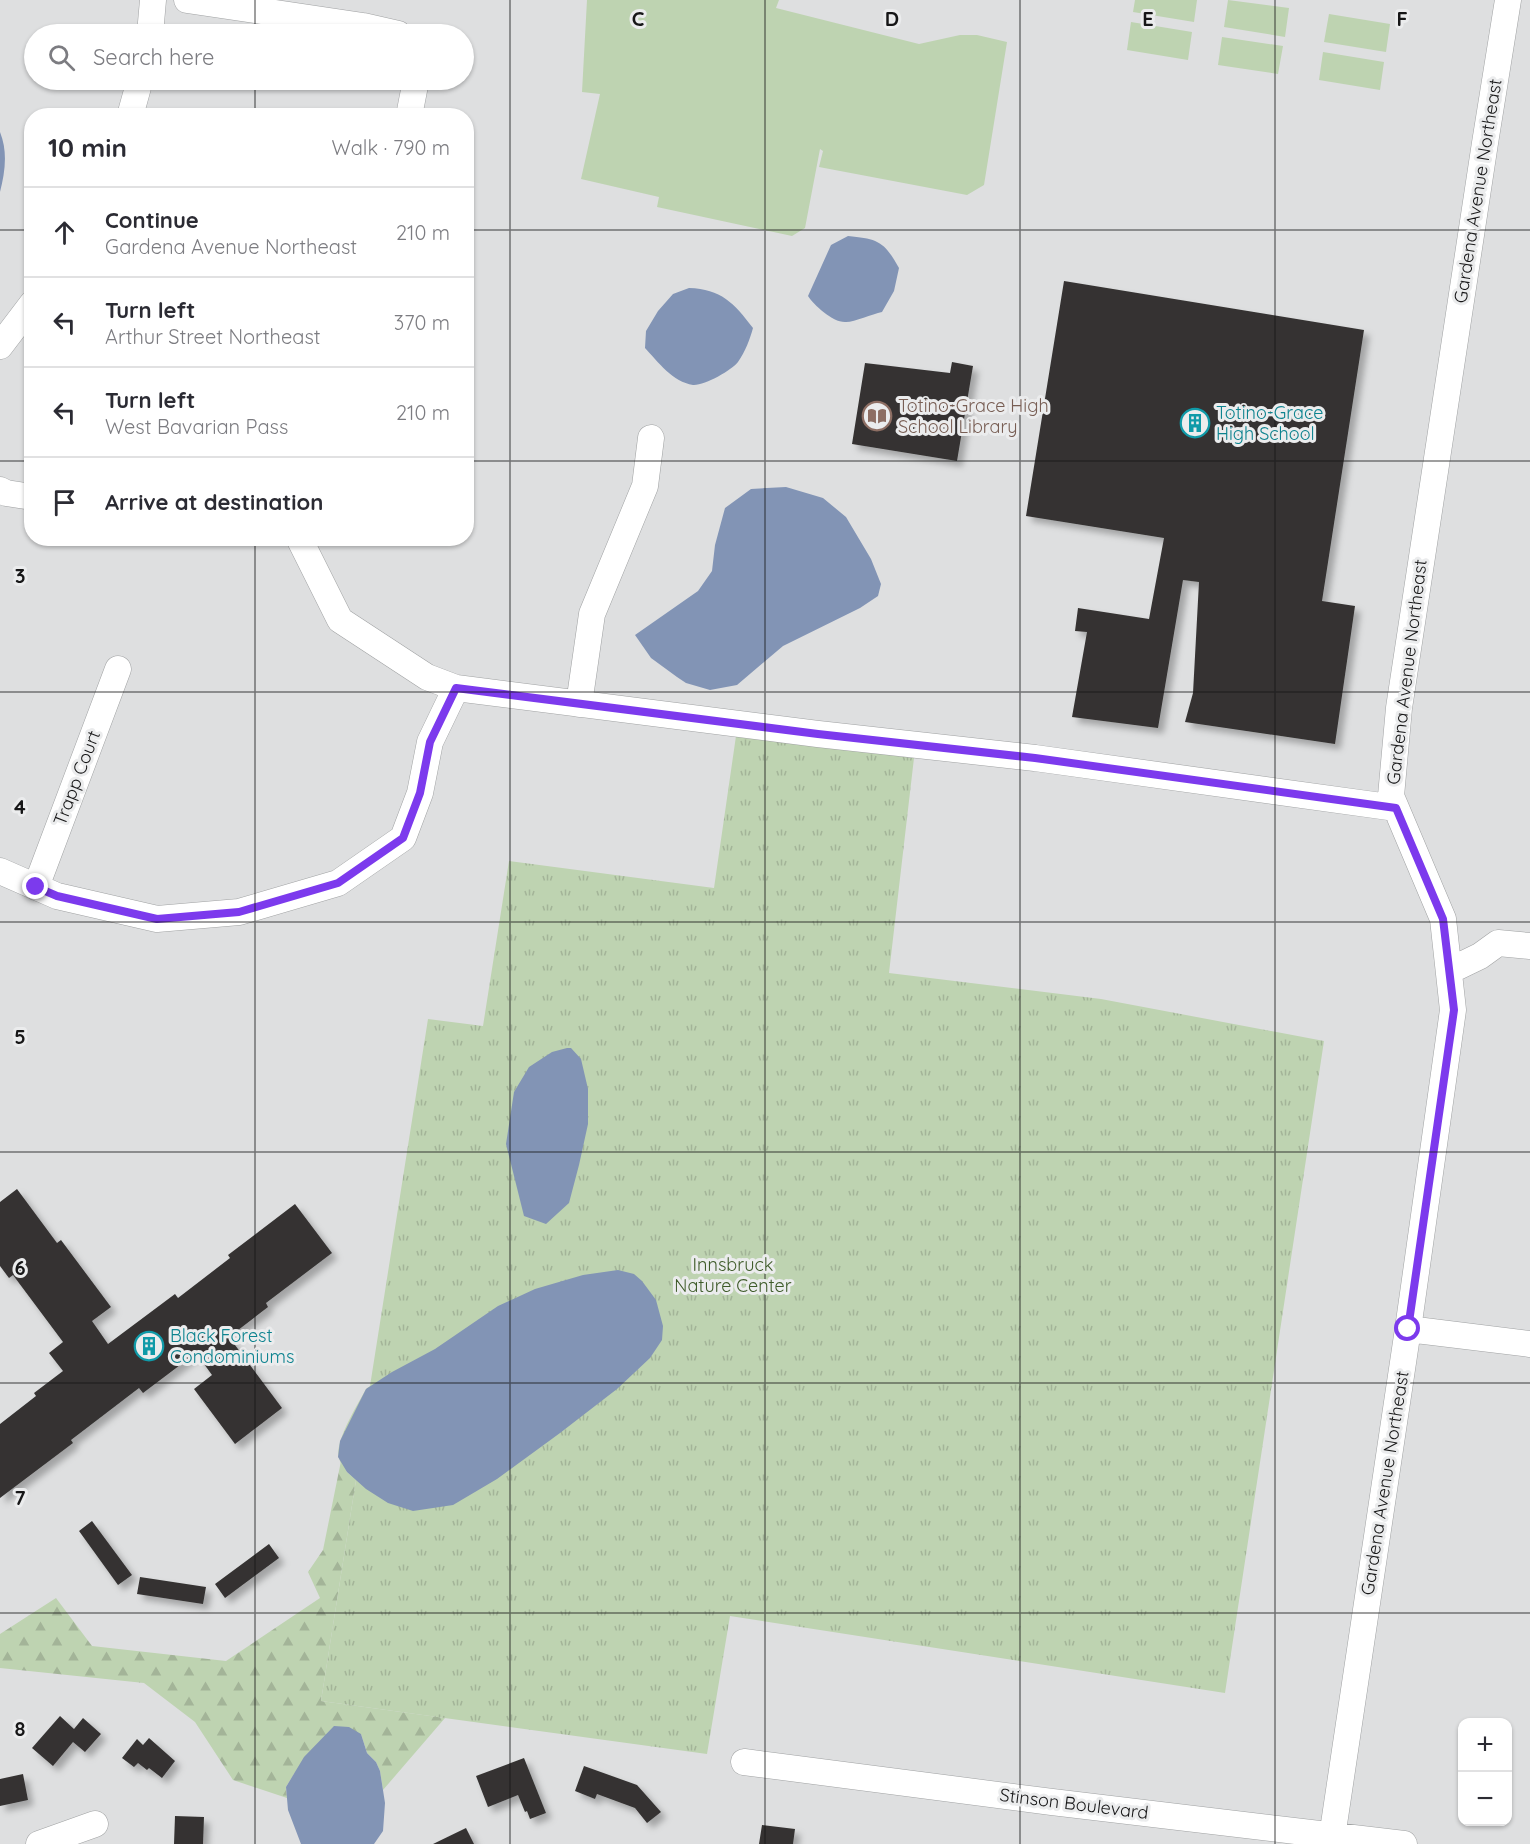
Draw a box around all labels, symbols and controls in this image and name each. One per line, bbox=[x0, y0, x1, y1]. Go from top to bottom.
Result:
text: C bbox=[632, 6, 645, 31]
text: D bbox=[885, 6, 899, 31]
text: E bbox=[1142, 6, 1154, 31]
text: F bbox=[1396, 6, 1408, 31]
search box bbox=[24, 24, 474, 90]
icon: search bbox=[45, 41, 78, 74]
text: Search here bbox=[93, 43, 214, 71]
street label: Gardena Avenue Northeast bbox=[1448, 77, 1507, 305]
text: 10 min bbox=[48, 131, 127, 164]
text: Walk · 790 m bbox=[332, 135, 450, 160]
text: Continue bbox=[105, 206, 199, 234]
icon: ahead bbox=[48, 216, 81, 249]
text: 210 m bbox=[396, 220, 450, 245]
text: Gardena Avenue Northeast bbox=[105, 234, 357, 259]
text: Turn left bbox=[105, 296, 195, 324]
icon: left bbox=[48, 306, 81, 339]
text: 370 m bbox=[394, 310, 450, 335]
text: Arthur Street Northeast bbox=[105, 324, 321, 349]
text: Turn left bbox=[105, 386, 195, 414]
place label: Totino-Grace High School Library bbox=[898, 394, 1049, 438]
icon: left bbox=[48, 396, 81, 429]
text: 210 m bbox=[396, 400, 450, 425]
library icon: Totino-Grace High School Library bbox=[861, 400, 893, 432]
place label: Totino-Grace High School bbox=[1216, 401, 1323, 445]
building icon: Totino-Grace High School bbox=[1179, 407, 1211, 439]
text: West Bavarian Pass bbox=[105, 414, 288, 439]
icon: arrive bbox=[48, 486, 81, 519]
text: Arrive at destination bbox=[105, 488, 323, 516]
street label: Gardena Avenue Northeast bbox=[1381, 558, 1432, 786]
text: 3 bbox=[15, 563, 25, 588]
street label: Trapp Court bbox=[48, 727, 105, 829]
text: 4 bbox=[14, 794, 26, 819]
route end bbox=[22, 873, 48, 899]
text: 5 bbox=[14, 1024, 26, 1049]
park label: Innsbruck Nature Center bbox=[674, 1253, 792, 1297]
text: 6 bbox=[14, 1255, 26, 1280]
route start bbox=[1394, 1315, 1420, 1341]
place label: Black Forest Condominiums bbox=[170, 1324, 294, 1368]
building icon: Black Forest Condominiums bbox=[133, 1330, 165, 1362]
street label: Gardena Avenue Northeast bbox=[1355, 1369, 1414, 1597]
text: 7 bbox=[15, 1485, 26, 1510]
text: 8 bbox=[15, 1716, 26, 1741]
map controls bbox=[1458, 1718, 1512, 1826]
button: + bbox=[1458, 1718, 1512, 1772]
button: − bbox=[1458, 1772, 1512, 1826]
street label: Stinson Boulevard bbox=[998, 1783, 1150, 1824]

